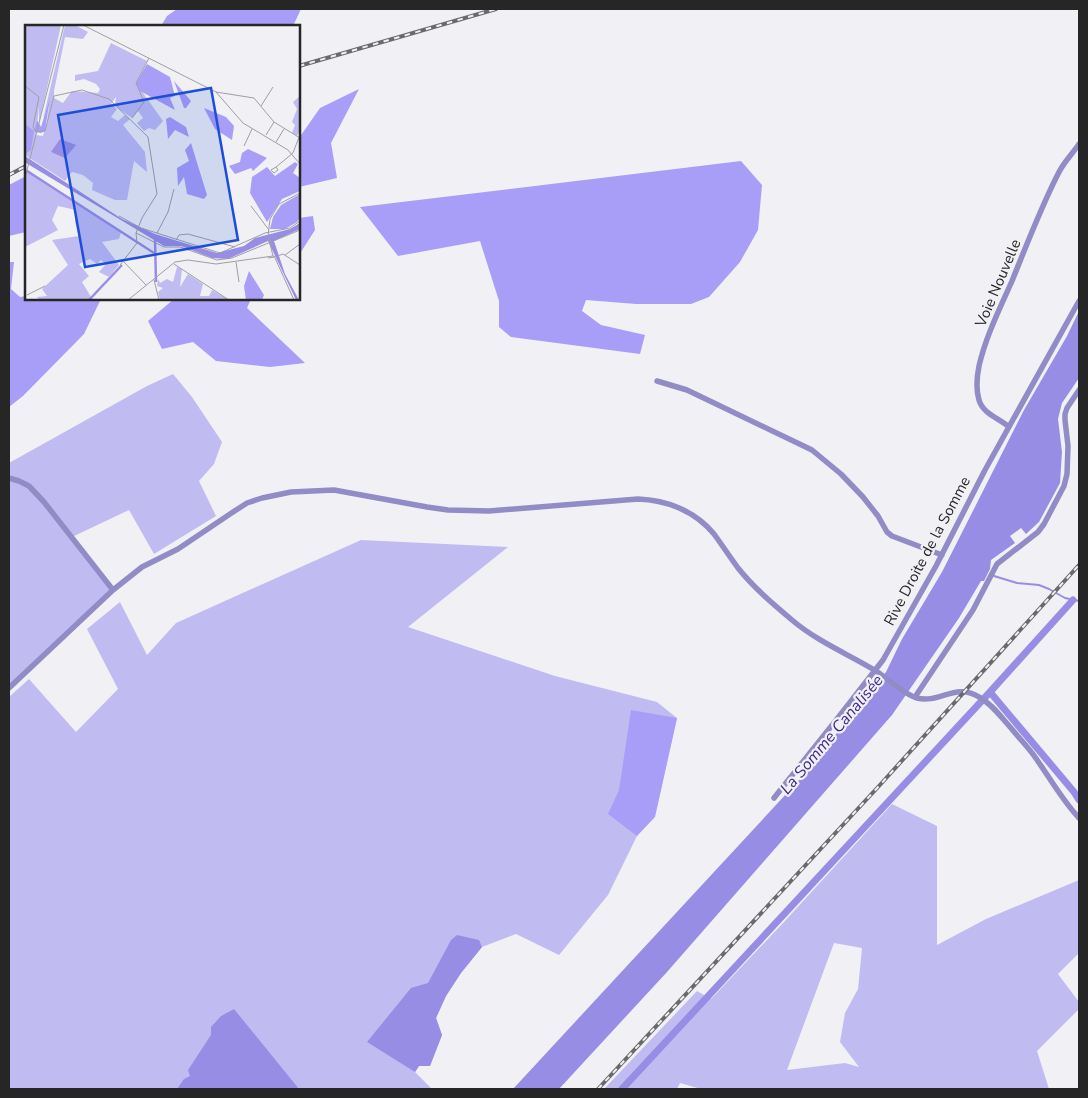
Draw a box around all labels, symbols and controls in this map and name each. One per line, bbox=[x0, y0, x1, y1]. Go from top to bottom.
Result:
inset map bbox=[25, 25, 300, 300]
street label: Voie Nouvelle bbox=[970, 236, 1025, 331]
street label: Rive Droite de la Somme bbox=[879, 473, 975, 629]
water label: La Somme Canalisée bbox=[775, 670, 889, 799]

